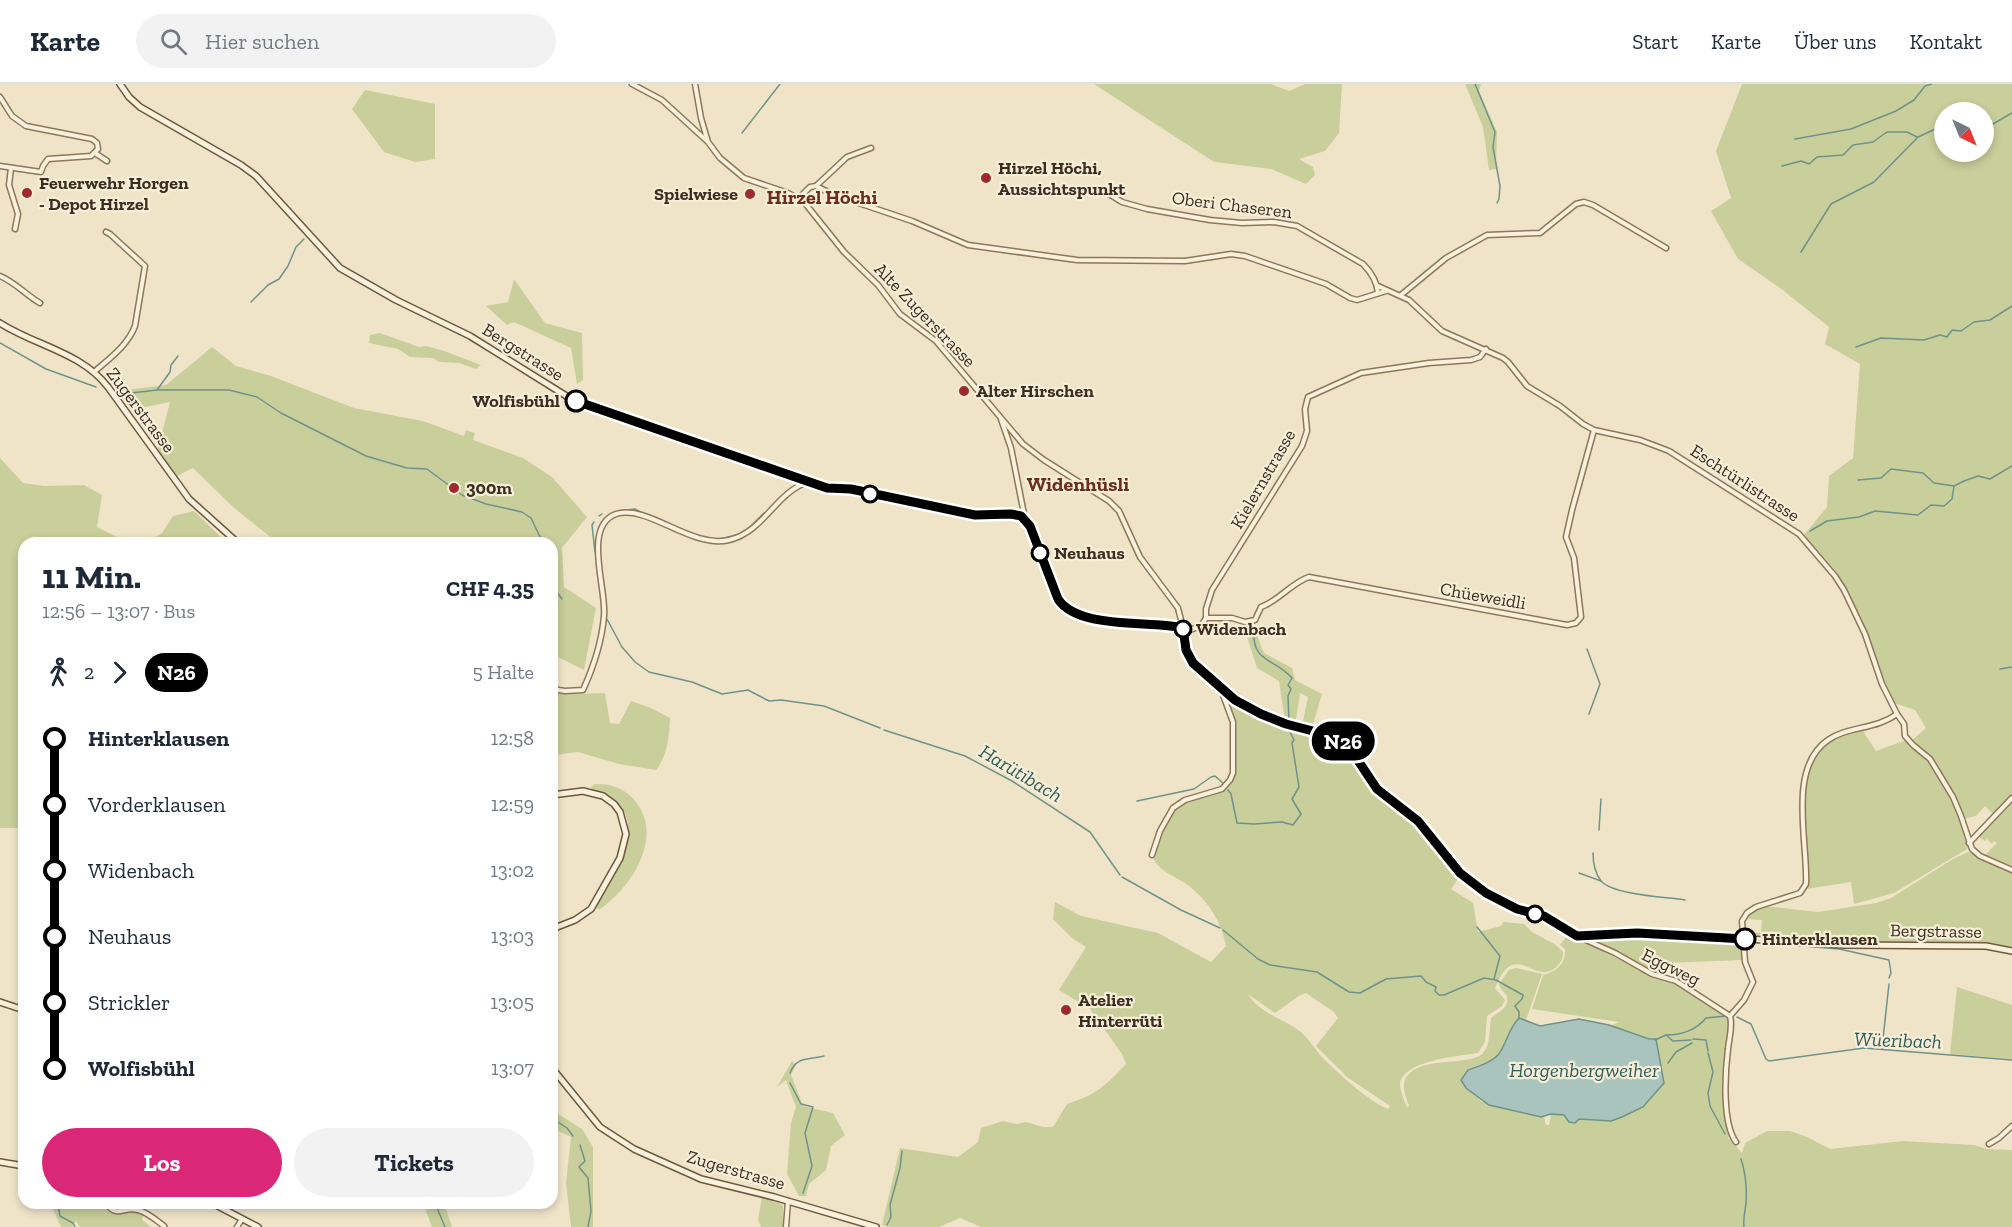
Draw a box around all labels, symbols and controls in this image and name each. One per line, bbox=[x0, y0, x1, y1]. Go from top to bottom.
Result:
search box bbox=[136, 14, 556, 68]
text: Karte bbox=[30, 25, 100, 58]
icon: search bbox=[157, 25, 190, 58]
text: Hier suchen bbox=[205, 28, 319, 55]
text: Start bbox=[1632, 29, 1678, 54]
text: Karte bbox=[1711, 29, 1761, 54]
text: Über uns bbox=[1794, 29, 1876, 54]
text: Kontakt bbox=[1909, 29, 1982, 54]
north arrow bbox=[1934, 102, 1994, 162]
map controls bbox=[1934, 102, 1994, 162]
place label: Hirzel Höchi, Aussichtspunkt bbox=[998, 157, 1126, 200]
marker: Hirzel Höchi, Aussichtspunkt bbox=[979, 171, 993, 185]
place label: Feuerwehr Horgen - Depot Hirzel bbox=[39, 172, 189, 215]
place label: Spielwiese bbox=[654, 183, 738, 205]
district label: Hirzel Höchi bbox=[767, 185, 877, 209]
marker: Feuerwehr Horgen - Depot Hirzel bbox=[20, 186, 34, 200]
marker: Spielwiese bbox=[743, 187, 757, 201]
street label: Oberi Chaseren bbox=[1171, 187, 1294, 223]
street label: Alte Zugerstrasse bbox=[870, 258, 980, 372]
street label: Bergstrasse bbox=[478, 318, 568, 386]
street label: Zugerstrasse bbox=[102, 363, 180, 457]
place label: Alter Hirschen bbox=[976, 380, 1094, 402]
marker: Alter Hirschen bbox=[957, 384, 971, 398]
place label: Wolfisbühl bbox=[473, 390, 560, 412]
marker: Wolfisbühl bbox=[565, 390, 587, 412]
street label: Kielernstrasse bbox=[1226, 425, 1300, 533]
street label: Eschtürlistrasse bbox=[1686, 439, 1804, 527]
district label: Widenhüsli bbox=[1027, 472, 1129, 496]
place label: 300m bbox=[466, 477, 512, 499]
marker: 300m bbox=[447, 481, 461, 495]
unlabelled marker bbox=[861, 485, 879, 503]
place label: Neuhaus bbox=[1054, 542, 1125, 564]
marker: Neuhaus bbox=[1031, 544, 1049, 562]
text: 11 Min. bbox=[42, 557, 141, 596]
text: CHF 4.35 bbox=[446, 575, 534, 602]
street label: Chüeweidli bbox=[1438, 578, 1528, 614]
text: 12:56 – 13:07 · Bus bbox=[42, 599, 195, 623]
place label: Widenbach bbox=[1196, 618, 1287, 640]
marker: Widenbach bbox=[1174, 620, 1192, 638]
icon: walk bbox=[42, 656, 75, 689]
icon: forward bbox=[103, 656, 136, 689]
text: 2 bbox=[84, 660, 94, 684]
text: N26 bbox=[157, 660, 196, 685]
text: 5 Halte bbox=[473, 660, 534, 684]
line badge: N26 bbox=[1308, 722, 1378, 760]
text: Hinterklausen bbox=[88, 725, 229, 752]
text: 12:58 bbox=[491, 726, 534, 750]
text: N26 bbox=[1324, 729, 1362, 754]
water label: Harütibach bbox=[975, 739, 1067, 807]
text: Vorderklausen bbox=[88, 791, 226, 818]
text: 12:59 bbox=[491, 792, 534, 816]
text: Widenbach bbox=[88, 857, 194, 884]
text: 13:02 bbox=[490, 858, 534, 882]
unlabelled marker bbox=[1526, 905, 1544, 923]
street label: Bergstrasse bbox=[1890, 919, 1982, 943]
text: Neuhaus bbox=[88, 923, 171, 950]
text: 13:03 bbox=[491, 924, 534, 948]
marker: Hinterklausen bbox=[1734, 928, 1756, 950]
place label: Hinterklausen bbox=[1762, 928, 1878, 950]
street label: Eggweg bbox=[1638, 943, 1704, 991]
text: Strickler bbox=[88, 989, 170, 1016]
place label: Atelier Hinterrüti bbox=[1078, 989, 1163, 1032]
text: 13:05 bbox=[490, 990, 534, 1014]
marker: Atelier Hinterrüti bbox=[1059, 1003, 1073, 1017]
water label: Wüeribach bbox=[1854, 1026, 1942, 1054]
text: Wolfisbühl bbox=[88, 1055, 195, 1082]
text: 13:07 bbox=[491, 1056, 534, 1080]
water label: Horgenbergweiher bbox=[1509, 1058, 1659, 1082]
button: Los bbox=[42, 1128, 282, 1197]
button: Tickets bbox=[294, 1128, 534, 1197]
street label: Zugerstrasse bbox=[684, 1145, 788, 1195]

